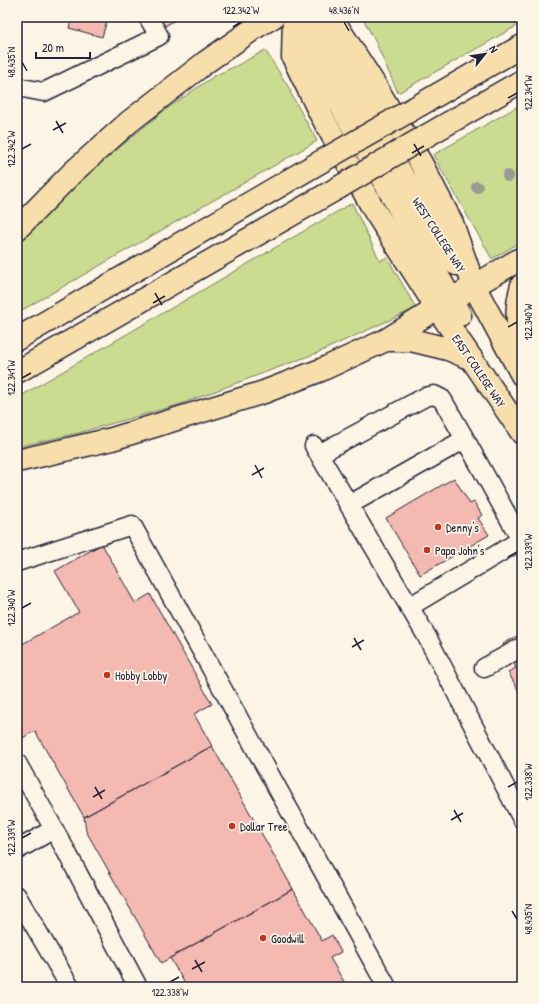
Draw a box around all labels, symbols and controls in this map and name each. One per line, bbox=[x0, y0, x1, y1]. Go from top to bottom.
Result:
text: 122.342°W bbox=[223, 4, 260, 17]
text: 48.436°N bbox=[329, 4, 359, 17]
scale bar bbox=[36, 34, 90, 60]
north arrow bbox=[465, 34, 505, 74]
text: 20 m bbox=[42, 39, 64, 56]
text: N bbox=[486, 43, 501, 55]
text: 48.435°N bbox=[5, 47, 18, 77]
text: 122.341°W bbox=[522, 74, 535, 111]
text: 122.342°W bbox=[5, 130, 18, 167]
street label: WEST COLLEGE WAY bbox=[408, 194, 470, 276]
text: 122.340°W bbox=[522, 303, 535, 340]
street label: EAST COLLEGE WAY bbox=[448, 331, 510, 412]
text: 122.341°W bbox=[5, 359, 18, 396]
place label: Denny's bbox=[446, 519, 479, 536]
marker: Denny's bbox=[433, 522, 443, 532]
text: 122.339°W bbox=[522, 533, 535, 570]
place label: Papa John's bbox=[435, 542, 485, 559]
marker: Papa John's bbox=[422, 545, 432, 555]
text: 122.340°W bbox=[5, 589, 18, 626]
place label: Hobby Lobby bbox=[115, 667, 167, 684]
marker: Hobby Lobby bbox=[102, 670, 112, 680]
text: 122.338°W bbox=[522, 763, 535, 800]
place label: Dollar Tree bbox=[240, 818, 288, 835]
text: 122.339°W bbox=[5, 819, 18, 856]
marker: Dollar Tree bbox=[227, 821, 237, 831]
text: 48.435°N bbox=[522, 904, 535, 934]
place label: Goodwill bbox=[271, 930, 305, 947]
marker: Goodwill bbox=[258, 933, 268, 943]
text: 122.338°W bbox=[152, 986, 189, 999]

